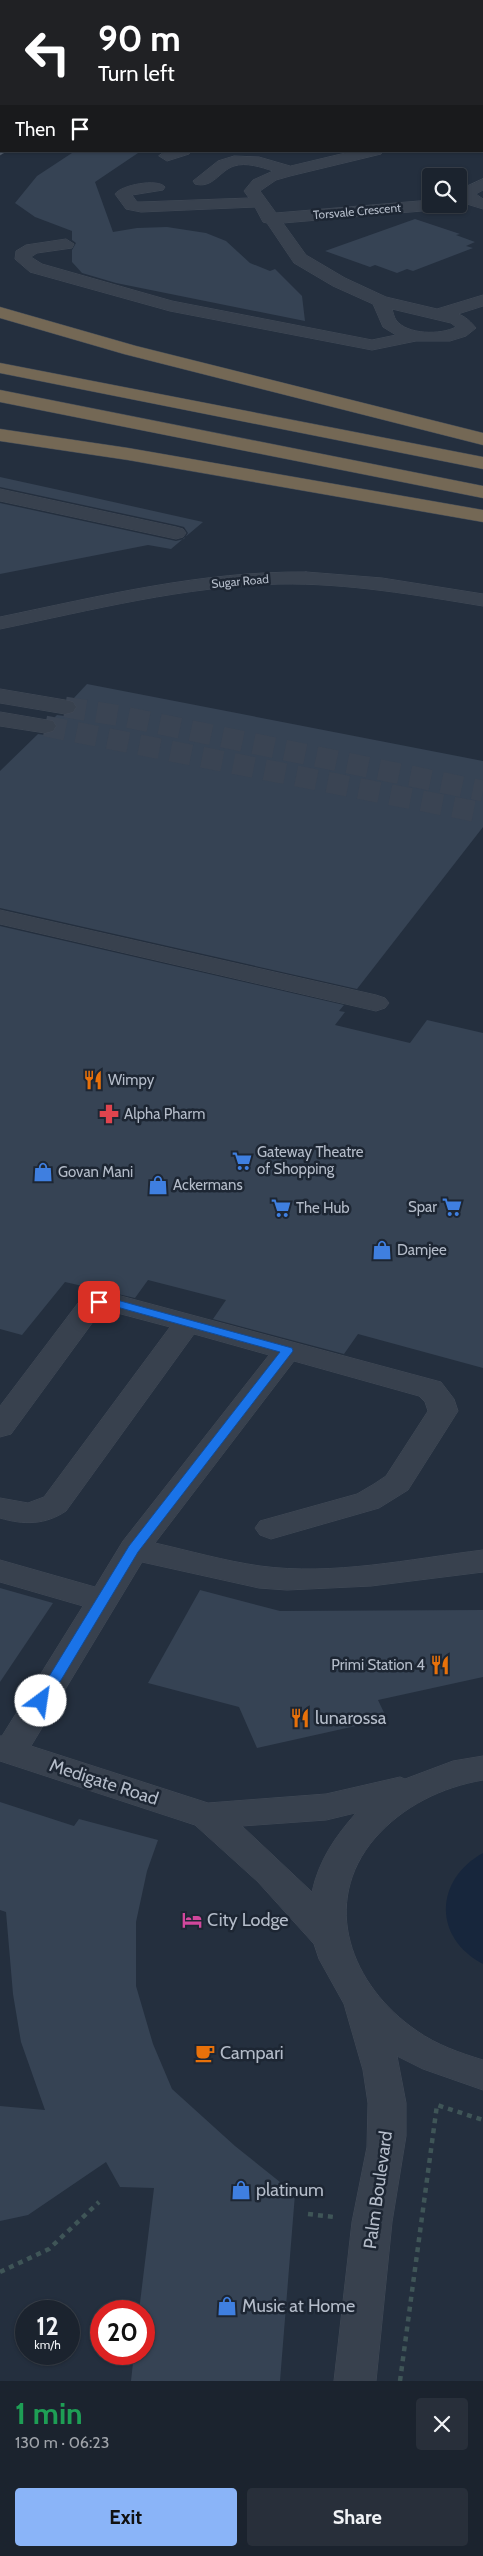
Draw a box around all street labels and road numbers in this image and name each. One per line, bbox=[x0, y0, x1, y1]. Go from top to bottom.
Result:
street label: Torsvale Crescent bbox=[312, 200, 402, 222]
street label: Sugar Road bbox=[211, 571, 269, 591]
street label: Medigate Road bbox=[47, 1754, 161, 1810]
street label: Palm Boulevard bbox=[359, 2130, 397, 2250]

